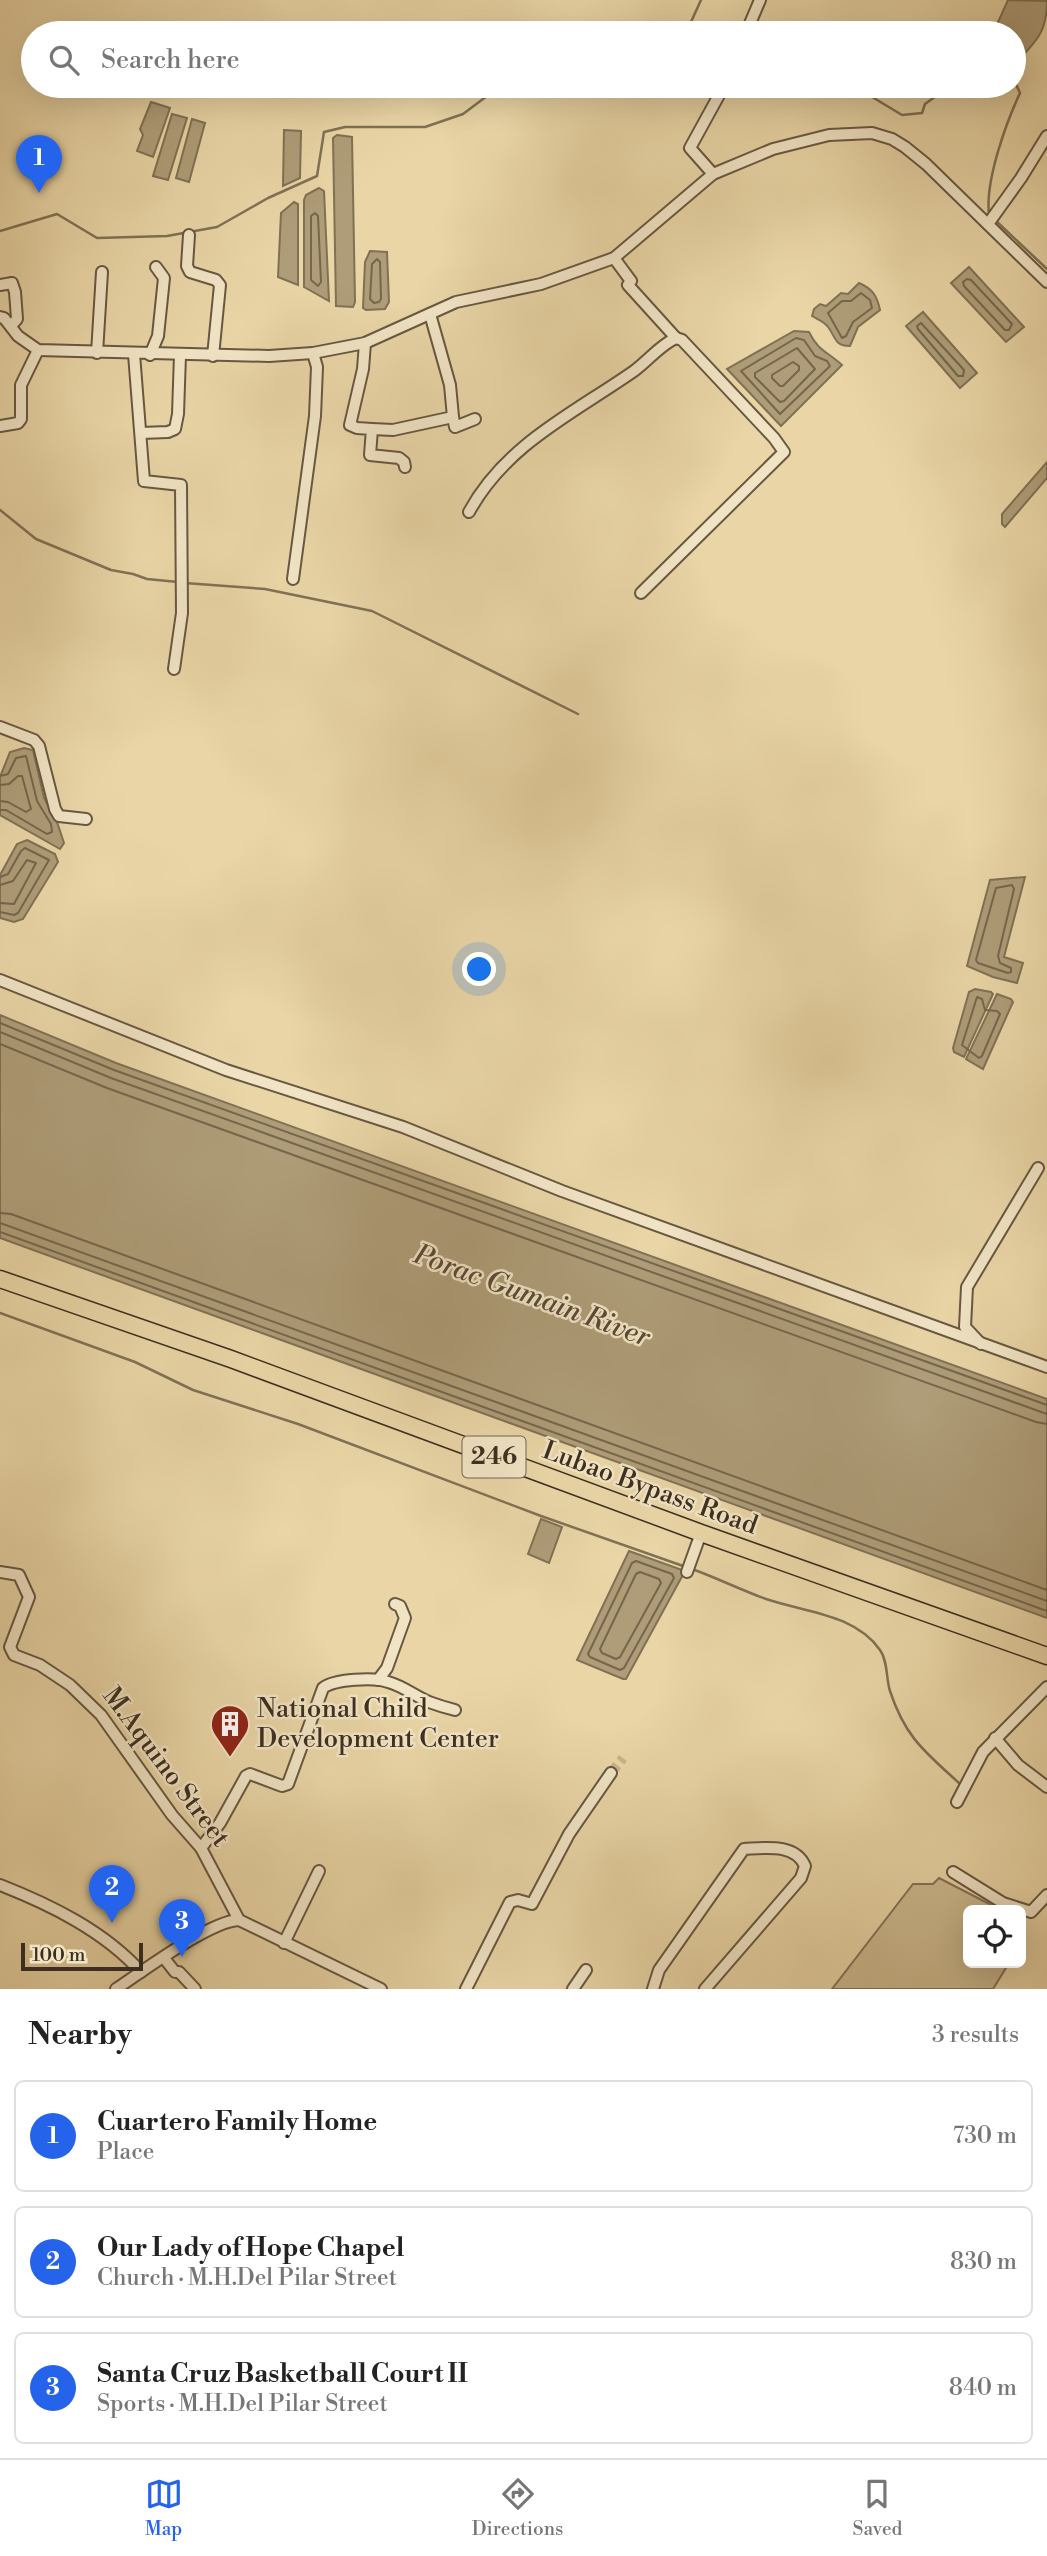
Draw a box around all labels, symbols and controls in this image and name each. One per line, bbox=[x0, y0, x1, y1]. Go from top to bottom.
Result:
search box bbox=[21, 21, 1026, 98]
icon: search bbox=[45, 41, 83, 79]
text: Search here bbox=[101, 44, 240, 76]
pin: 1 bbox=[16, 135, 62, 193]
your location bbox=[462, 952, 496, 986]
water label: Porac Gumain River bbox=[408, 1237, 656, 1355]
street label: Lubao Bypass Road bbox=[538, 1434, 762, 1542]
road number: 246 bbox=[462, 1436, 526, 1478]
street label: M.Aquino Street bbox=[95, 1681, 237, 1853]
place label: National Child Development Center bbox=[257, 1693, 499, 1755]
building icon: National Child Development Center bbox=[209, 1703, 251, 1758]
pin: 2 bbox=[89, 1865, 135, 1923]
pin: 3 bbox=[159, 1899, 205, 1957]
map controls bbox=[963, 1905, 1026, 1968]
button: locate bbox=[963, 1905, 1026, 1968]
scale bar bbox=[21, 1940, 144, 1972]
text: 100 m bbox=[32, 1943, 85, 1967]
text: Nearby bbox=[28, 2016, 132, 2054]
text: 3 results bbox=[932, 2021, 1019, 2049]
text: Cuartero Family Home bbox=[97, 2106, 377, 2138]
text: 1 bbox=[47, 2122, 59, 2150]
text: 730 m bbox=[953, 2122, 1017, 2150]
text: Place bbox=[97, 2138, 154, 2166]
text: Our Lady of Hope Chapel bbox=[97, 2232, 404, 2264]
text: 2 bbox=[46, 2248, 60, 2276]
text: 830 m bbox=[950, 2248, 1017, 2276]
text: Church · M.H.Del Pilar Street bbox=[97, 2264, 397, 2292]
text: Santa Cruz Basketball Court II bbox=[97, 2358, 468, 2390]
text: 3 bbox=[46, 2374, 60, 2402]
text: 840 m bbox=[949, 2374, 1017, 2402]
text: Sports · M.H.Del Pilar Street bbox=[97, 2390, 388, 2418]
tab: Map bbox=[145, 2475, 183, 2541]
tab: Directions bbox=[472, 2475, 563, 2541]
tab: Saved bbox=[853, 2475, 902, 2541]

